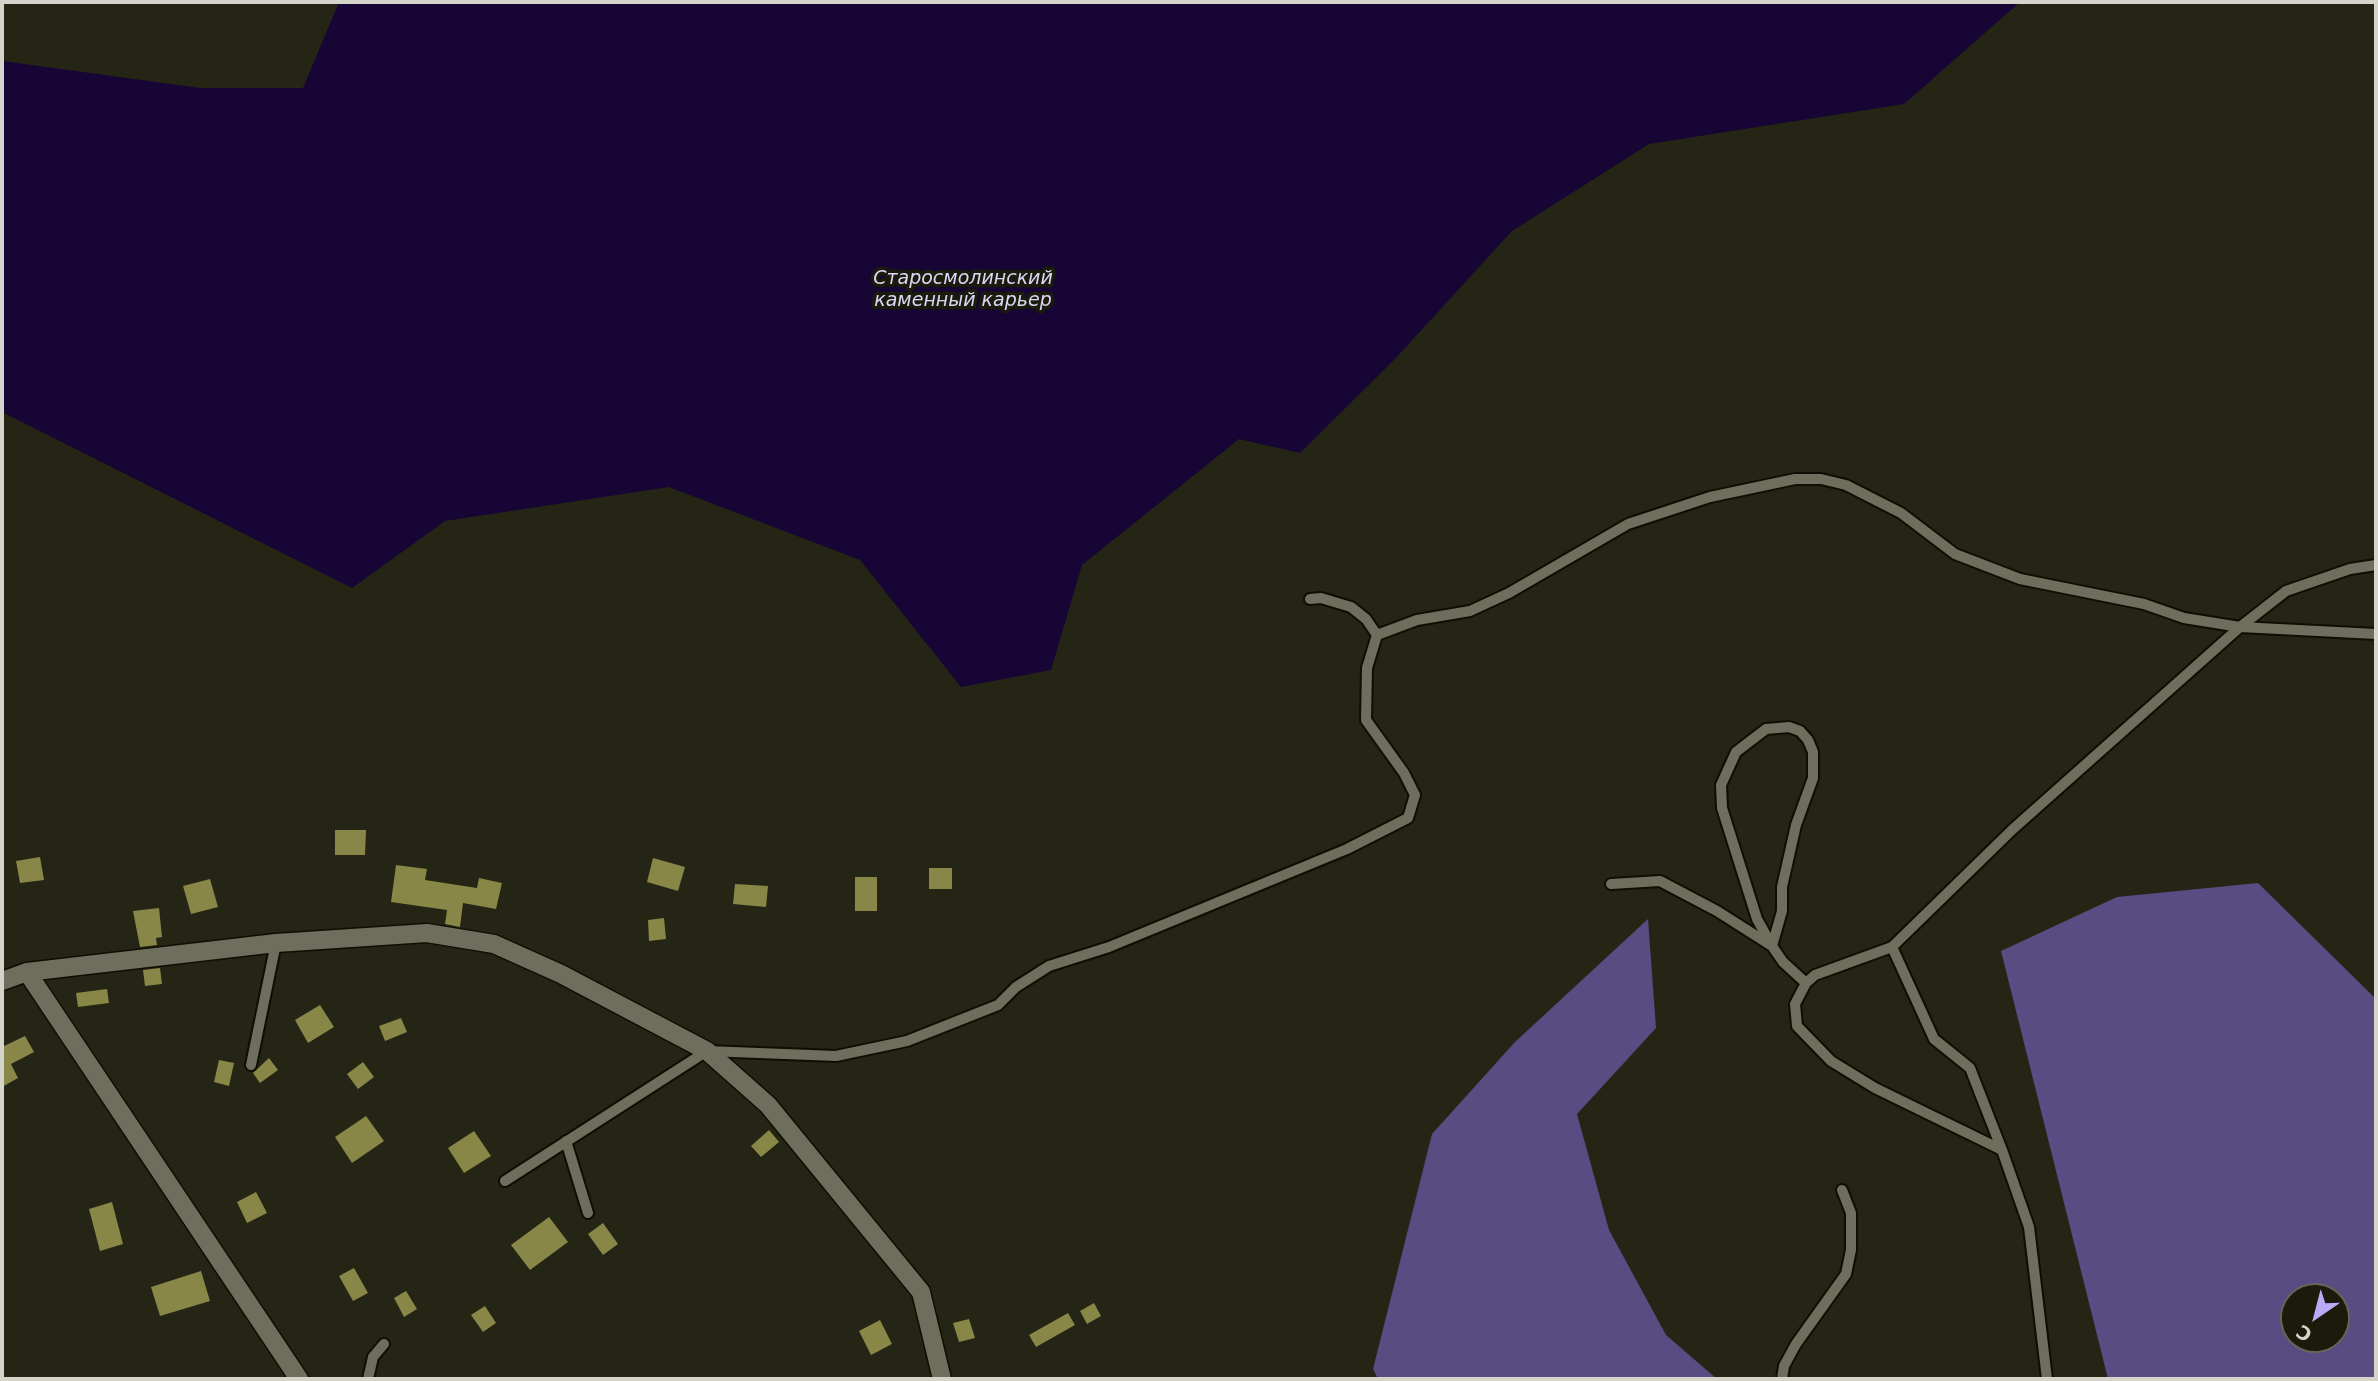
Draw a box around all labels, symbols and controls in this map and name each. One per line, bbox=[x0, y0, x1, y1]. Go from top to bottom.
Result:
water label: Старосмолинский каменный карьер bbox=[873, 268, 1053, 312]
north arrow bbox=[2280, 1283, 2350, 1353]
text: С bbox=[2292, 1321, 2316, 1347]

